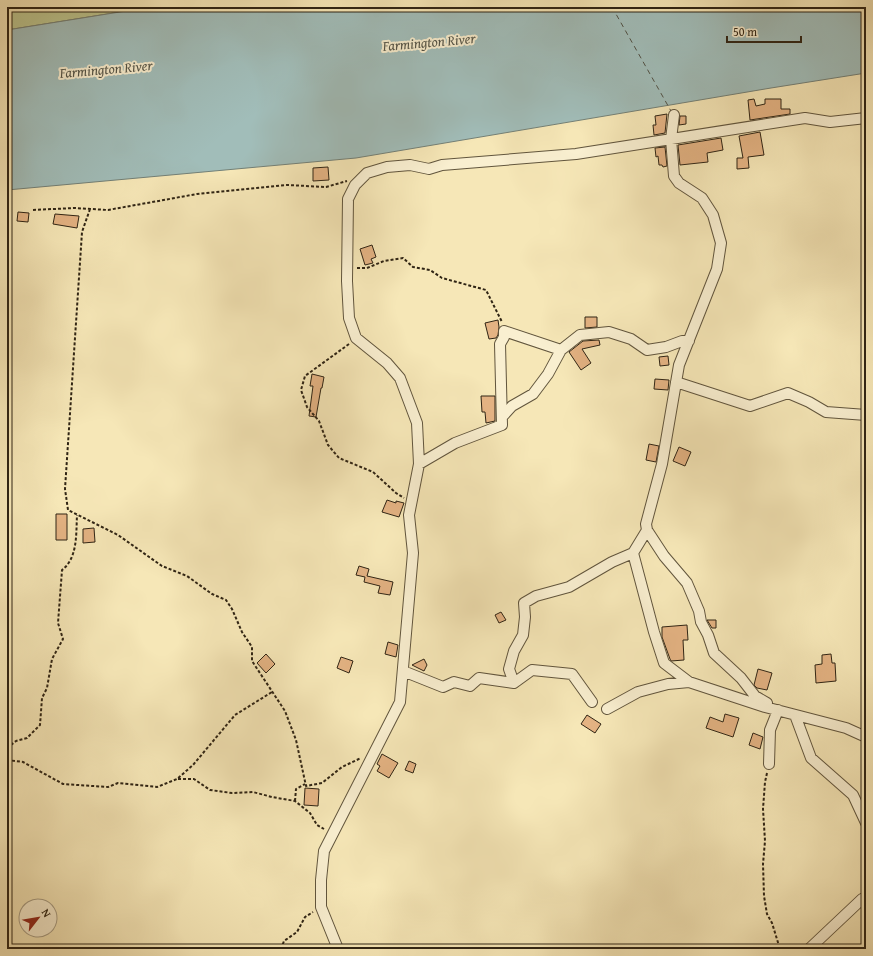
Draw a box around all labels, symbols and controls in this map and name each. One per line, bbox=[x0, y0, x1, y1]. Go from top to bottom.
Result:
scale bar bbox=[727, 18, 801, 44]
text: 50 m bbox=[733, 23, 757, 40]
water label: Farmington River bbox=[381, 28, 477, 56]
water label: Farmington River bbox=[58, 55, 154, 83]
north arrow bbox=[18, 898, 58, 938]
text: N bbox=[38, 906, 56, 921]

